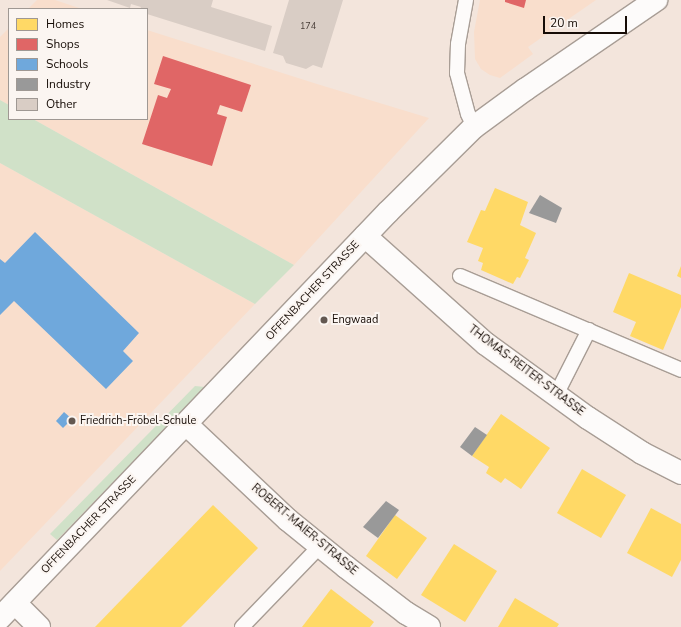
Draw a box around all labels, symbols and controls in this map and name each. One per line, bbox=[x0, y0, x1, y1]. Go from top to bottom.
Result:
legend bbox=[8, 8, 148, 120]
scale bar bbox=[545, 8, 629, 34]
text: 20 m bbox=[550, 15, 578, 31]
text: Homes bbox=[46, 16, 84, 32]
house number: 174 bbox=[300, 21, 316, 31]
text: Shops bbox=[46, 36, 80, 52]
text: Schools bbox=[46, 56, 88, 72]
text: Industry bbox=[46, 76, 90, 92]
text: Other bbox=[46, 96, 77, 112]
street label: OFFENBACHER STRASSE bbox=[264, 239, 362, 343]
place label: Engwaad bbox=[332, 313, 378, 327]
marker: Engwaad bbox=[319, 315, 329, 325]
street label: THOMAS-REITER-STRASSE bbox=[465, 323, 587, 419]
place label: Friedrich-Fröbel-Schule bbox=[80, 414, 196, 428]
marker: Friedrich-Fröbel-Schule bbox=[67, 416, 77, 426]
street label: OFFENBACHER STRASSE bbox=[39, 473, 139, 577]
street label: ROBERT-MAIER-STRASSE bbox=[248, 482, 360, 578]

